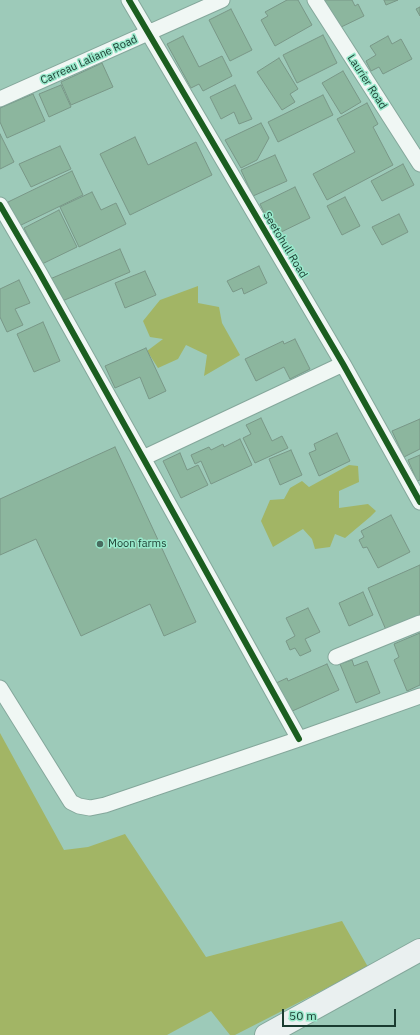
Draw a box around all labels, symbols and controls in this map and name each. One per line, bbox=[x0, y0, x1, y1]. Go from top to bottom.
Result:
street label: Carreau Laliane Road bbox=[39, 33, 139, 87]
street label: Laurier Road bbox=[344, 52, 390, 112]
street label: Seetohull Road bbox=[260, 210, 310, 280]
place label: Moon farms bbox=[108, 537, 167, 551]
marker: Moon farms bbox=[95, 539, 105, 549]
scale bar bbox=[284, 1001, 398, 1027]
text: 50 m bbox=[289, 1008, 317, 1023]

